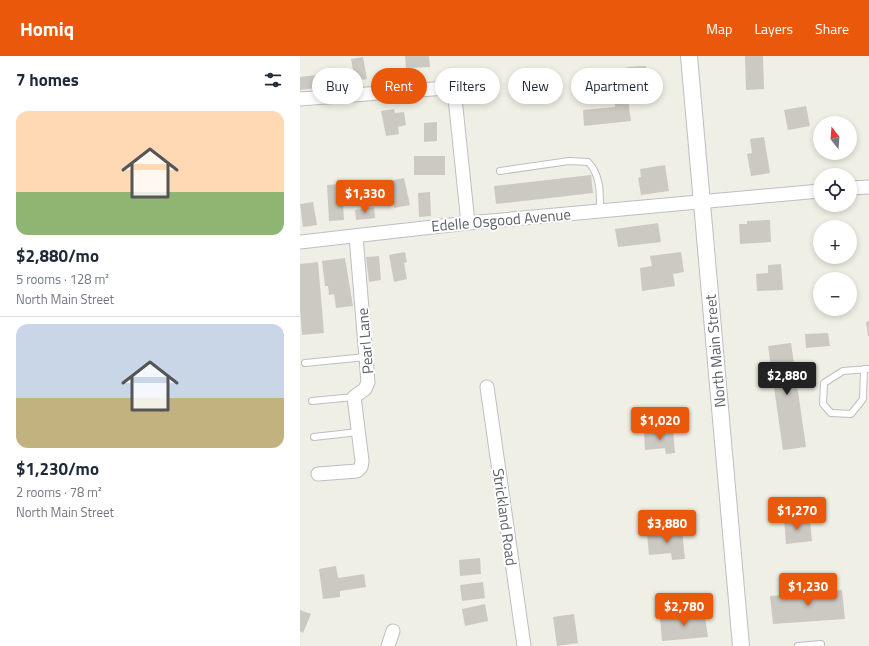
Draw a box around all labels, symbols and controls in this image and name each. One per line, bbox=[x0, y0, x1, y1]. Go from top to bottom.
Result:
text: Homiq bbox=[20, 14, 74, 43]
text: Map bbox=[706, 18, 732, 39]
text: Layers bbox=[754, 18, 793, 39]
text: Share bbox=[815, 18, 849, 39]
text: 7 homes bbox=[16, 67, 79, 93]
chip: Buy bbox=[312, 68, 363, 104]
chip: Rent bbox=[371, 68, 427, 104]
chip: Filters bbox=[435, 68, 500, 104]
chip: New bbox=[508, 68, 563, 104]
chip: Apartment bbox=[571, 68, 663, 104]
icon: filters bbox=[262, 69, 284, 91]
north arrow bbox=[813, 116, 857, 160]
map controls bbox=[813, 116, 857, 316]
icon: home bbox=[114, 137, 186, 209]
button: locate bbox=[813, 168, 857, 212]
pin: $1,330 bbox=[332, 180, 398, 214]
text: $1,330 bbox=[345, 183, 385, 203]
street label: Edelle Osgood Avenue bbox=[430, 202, 572, 238]
button: + bbox=[813, 220, 857, 264]
text: $2,880/mo bbox=[16, 243, 99, 269]
text: 5 rooms · 128 m² bbox=[16, 269, 109, 289]
button: − bbox=[813, 272, 857, 316]
text: North Main Street bbox=[16, 289, 114, 309]
street label: North Main Street bbox=[699, 293, 731, 408]
street label: Pearl Lane bbox=[351, 307, 379, 375]
icon: home bbox=[114, 350, 186, 422]
pin: $2,880 bbox=[754, 362, 820, 396]
text: $2,880 bbox=[767, 365, 807, 385]
pin: $1,020 bbox=[627, 407, 693, 441]
text: $1,020 bbox=[640, 410, 680, 430]
text: $1,230/mo bbox=[16, 456, 99, 482]
street label: Strickland Road bbox=[487, 467, 523, 567]
text: 2 rooms · 78 m² bbox=[16, 482, 102, 502]
pin: $1,270 bbox=[764, 497, 830, 531]
text: $1,270 bbox=[777, 500, 817, 520]
text: North Main Street bbox=[16, 502, 114, 522]
pin: $3,880 bbox=[634, 510, 700, 544]
text: $3,880 bbox=[647, 513, 687, 533]
pin: $1,230 bbox=[775, 573, 841, 607]
text: $1,230 bbox=[788, 576, 828, 596]
pin: $2,780 bbox=[651, 593, 717, 627]
text: $2,780 bbox=[664, 596, 704, 616]

